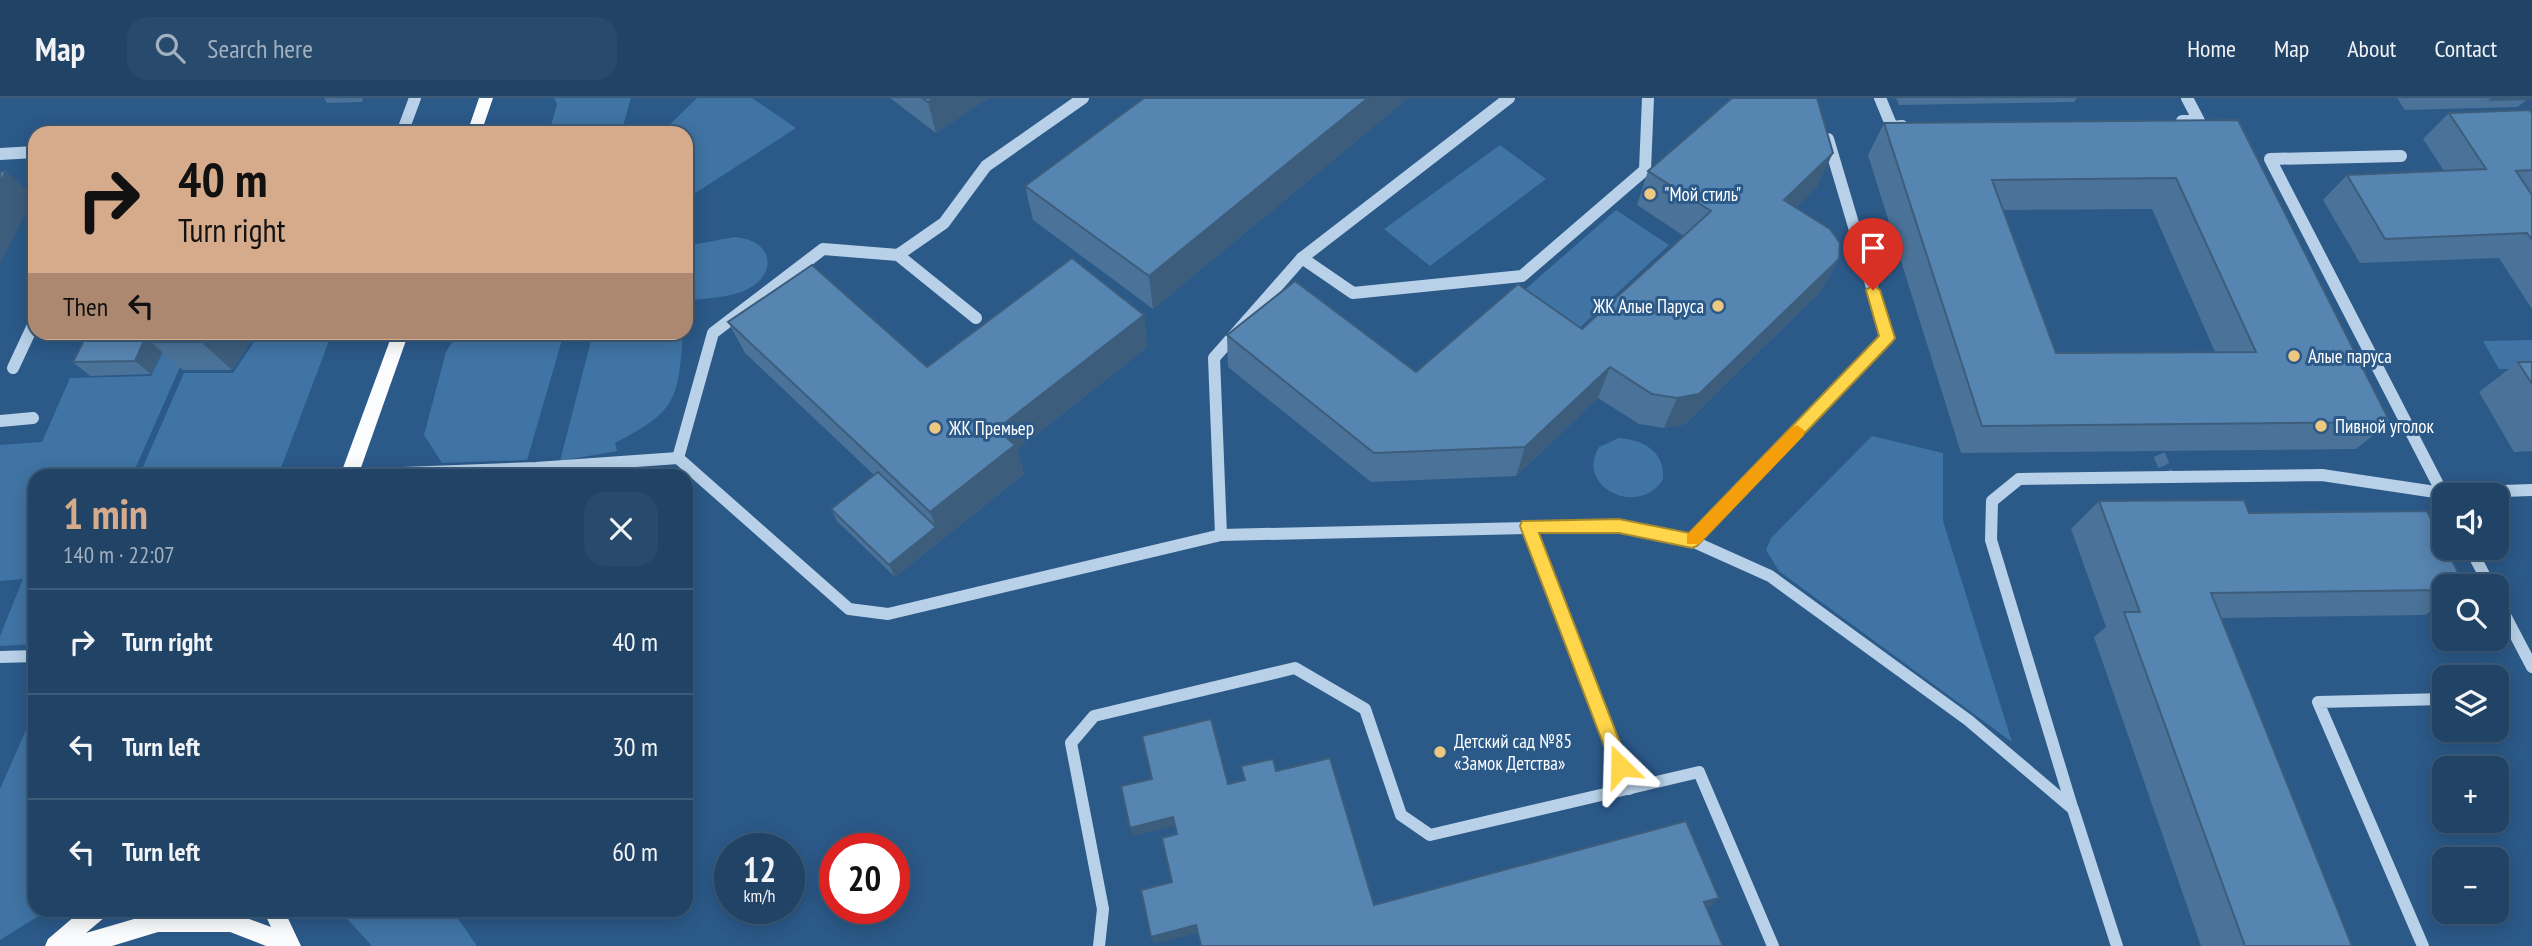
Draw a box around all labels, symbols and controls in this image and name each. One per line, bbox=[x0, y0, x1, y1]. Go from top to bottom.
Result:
search box bbox=[127, 17, 617, 80]
text: Map bbox=[35, 27, 85, 70]
icon: search bbox=[151, 29, 189, 67]
text: Search here bbox=[207, 32, 313, 65]
text: Home bbox=[2187, 33, 2236, 64]
text: Map bbox=[2274, 33, 2309, 64]
text: About bbox=[2347, 33, 2396, 64]
text: Contact bbox=[2434, 33, 2497, 64]
text: 40 m bbox=[178, 147, 267, 211]
icon: right bbox=[63, 154, 154, 245]
place label: "Мой стиль" bbox=[1664, 182, 1741, 206]
marker: "Мой стиль" bbox=[1642, 186, 1658, 202]
text: Turn right bbox=[178, 209, 286, 251]
pin bbox=[1843, 218, 1903, 290]
icon: arrive bbox=[1854, 229, 1892, 267]
icon: left bbox=[122, 287, 160, 325]
text: Then bbox=[63, 290, 108, 323]
place label: ЖК Алые Паруса bbox=[1592, 294, 1704, 318]
marker: ЖК Алые Паруса bbox=[1710, 298, 1726, 314]
place label: Алые паруса bbox=[2308, 344, 2392, 368]
marker: Алые паруса bbox=[2286, 348, 2302, 364]
place label: Пивной уголок bbox=[2335, 414, 2434, 438]
place label: ЖК Премьер bbox=[948, 416, 1034, 440]
marker: Пивной уголок bbox=[2313, 418, 2329, 434]
marker: ЖК Премьер bbox=[927, 420, 943, 436]
map controls bbox=[2432, 483, 2509, 924]
button: sound bbox=[2432, 483, 2509, 560]
text: 1 min bbox=[63, 486, 148, 541]
button: close bbox=[584, 492, 658, 566]
text: 140 m · 22:07 bbox=[63, 540, 175, 569]
button: search bbox=[2432, 574, 2509, 651]
icon: right bbox=[63, 623, 101, 661]
text: Turn right bbox=[122, 625, 213, 658]
text: 40 m bbox=[612, 625, 658, 658]
button: layers bbox=[2432, 665, 2509, 742]
icon: left bbox=[63, 728, 101, 766]
place label: Детский сад №85 «Замок Детства» bbox=[1454, 729, 1572, 775]
position arrow bbox=[1583, 729, 1657, 803]
text: Turn left bbox=[122, 730, 200, 763]
text: 30 m bbox=[612, 730, 658, 763]
marker: Детский сад №85 «Замок Детства» bbox=[1432, 744, 1448, 760]
button: + bbox=[2432, 756, 2509, 833]
icon: left bbox=[63, 833, 101, 871]
speed limit sign: 20 bbox=[819, 833, 910, 924]
text: Turn left bbox=[122, 835, 200, 868]
text: 60 m bbox=[612, 835, 658, 868]
text: 12 bbox=[743, 846, 776, 892]
button: − bbox=[2432, 847, 2509, 924]
text: km/h bbox=[744, 884, 775, 907]

